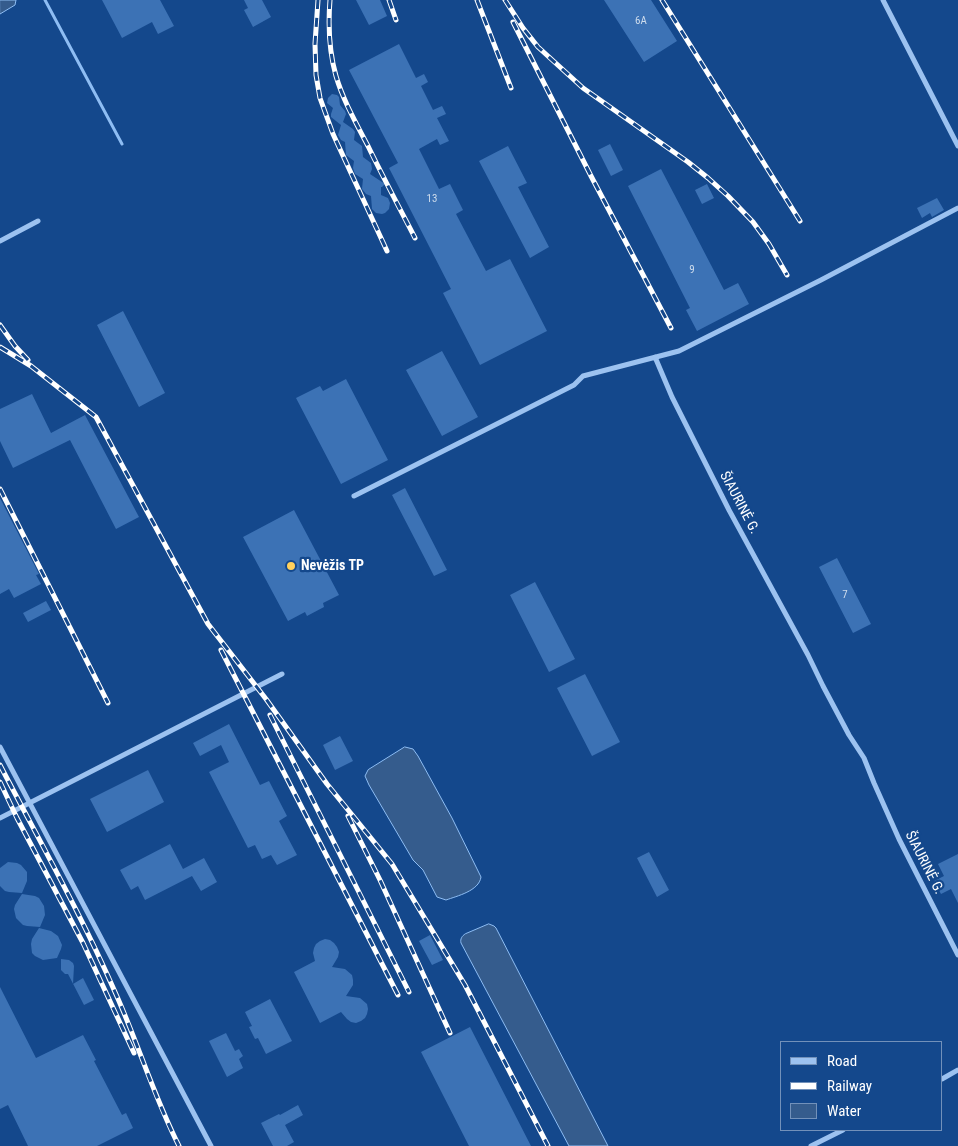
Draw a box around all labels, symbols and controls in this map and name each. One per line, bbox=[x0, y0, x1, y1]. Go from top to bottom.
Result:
house number: 6A bbox=[635, 14, 647, 28]
house number: 13 bbox=[427, 192, 437, 206]
house number: 9 bbox=[689, 263, 695, 277]
street label: ŠIAURINĖ G. bbox=[716, 469, 762, 537]
place label: Nevėžis TP bbox=[301, 558, 364, 574]
marker: Nevėžis TP bbox=[285, 560, 297, 572]
house number: 7 bbox=[842, 588, 848, 602]
street label: ŠIAURINĖ G. bbox=[901, 829, 947, 897]
legend bbox=[780, 1041, 943, 1131]
text: Road bbox=[827, 1052, 857, 1070]
text: Railway bbox=[827, 1077, 872, 1095]
text: Water bbox=[827, 1102, 861, 1120]

